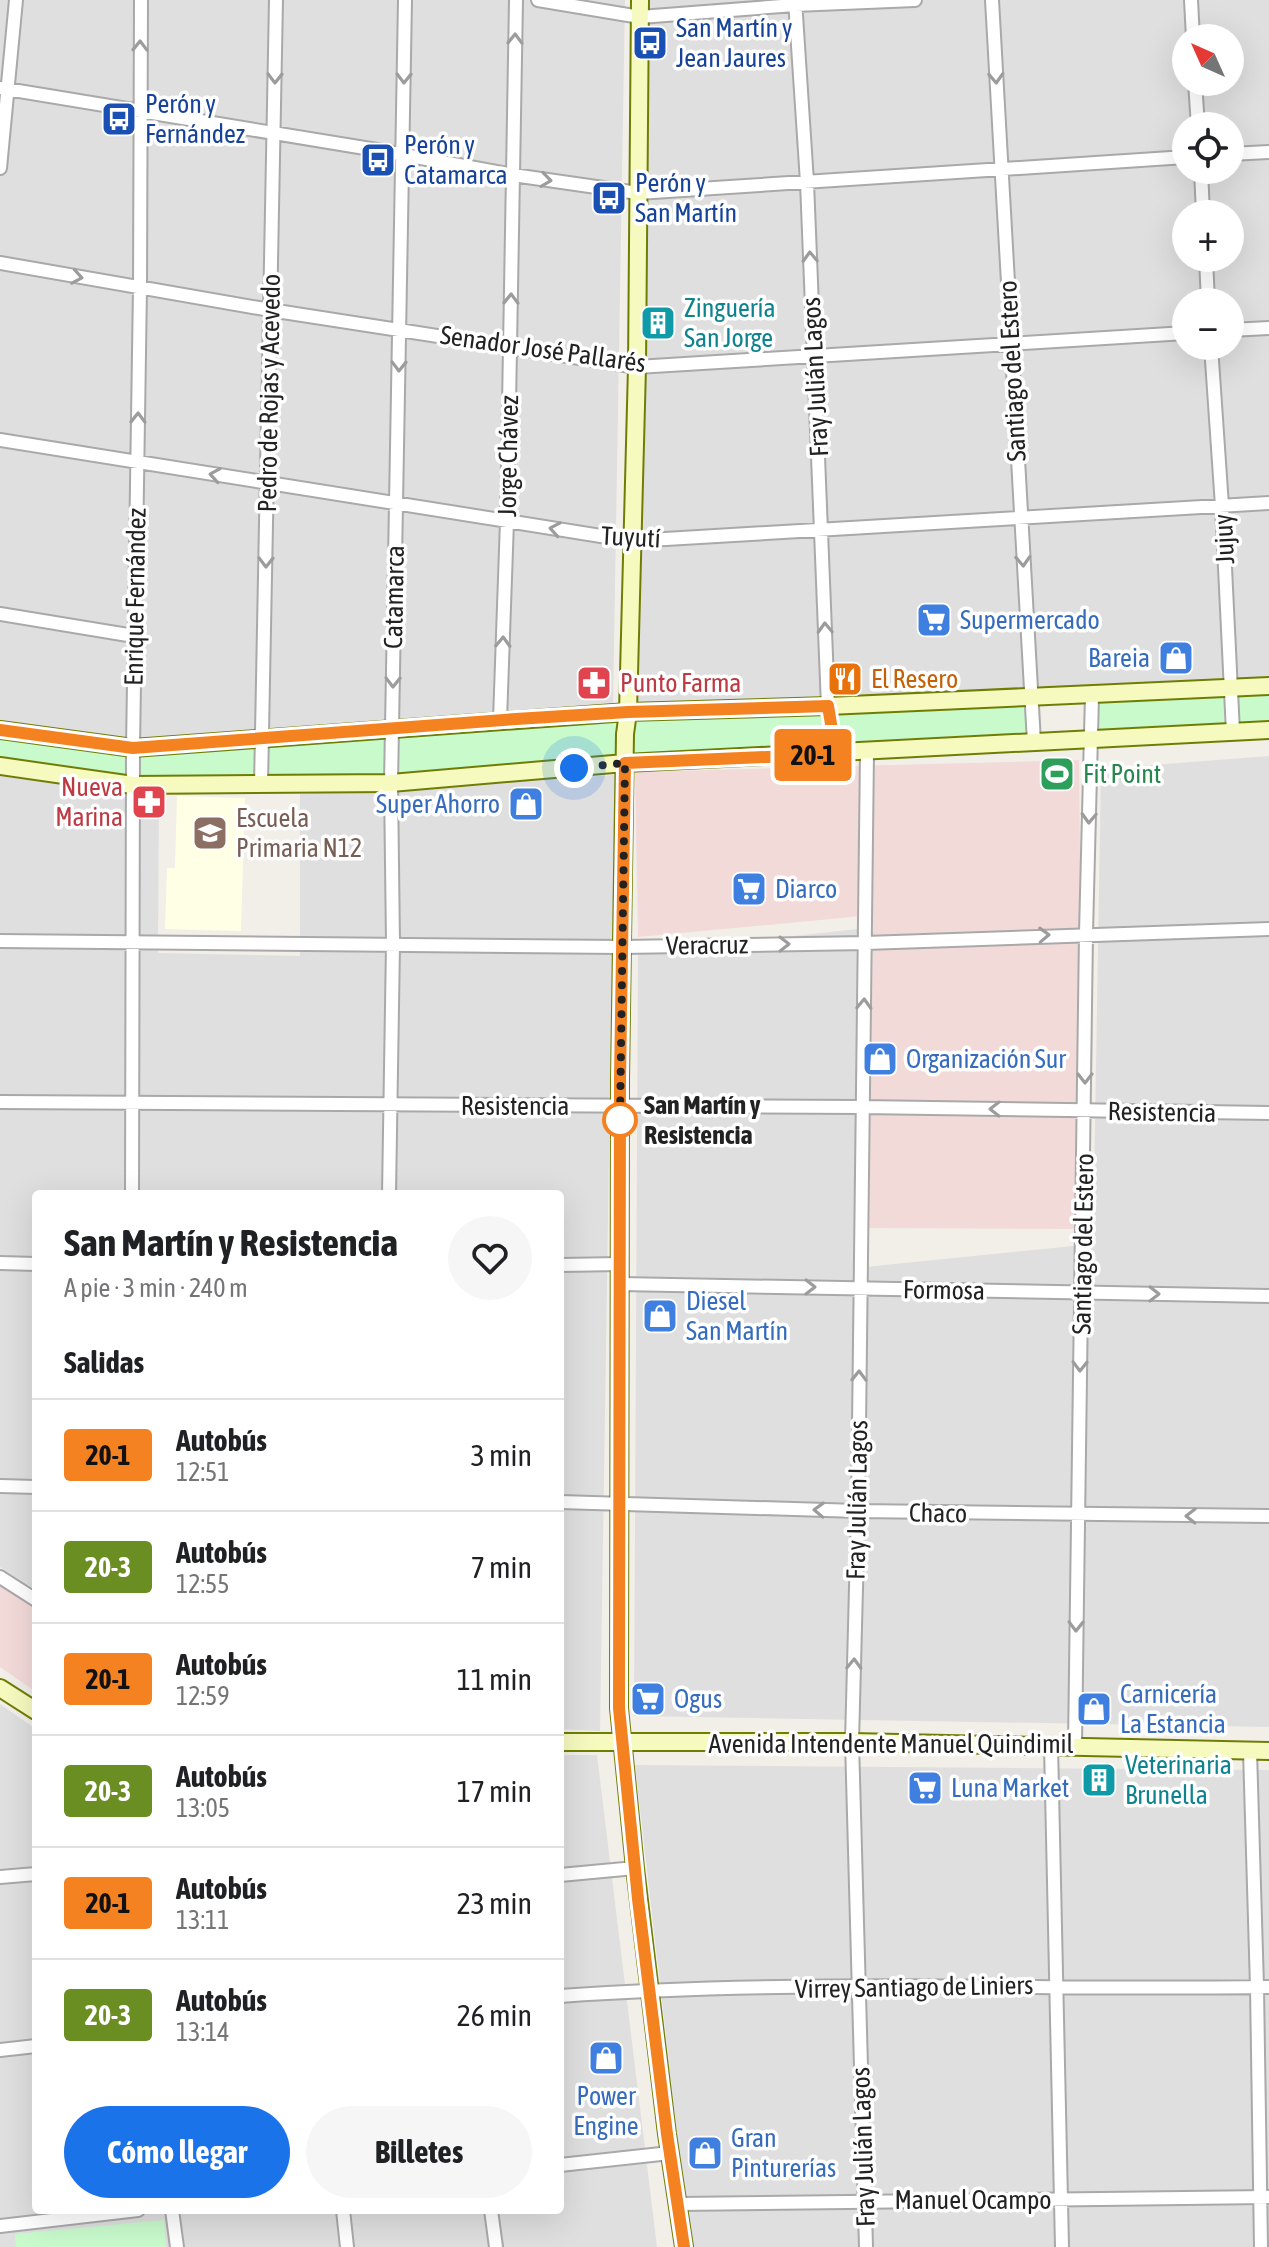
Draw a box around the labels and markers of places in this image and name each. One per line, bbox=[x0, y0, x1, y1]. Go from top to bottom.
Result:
place label: San Martín y Jean Jaures bbox=[676, 13, 793, 73]
bus stop icon: San Martín y Jean Jaures bbox=[631, 24, 669, 62]
place label: Perón y Fernández bbox=[145, 89, 245, 149]
bus stop icon: Perón y Fernández bbox=[100, 100, 138, 138]
place label: Perón y Catamarca bbox=[404, 130, 508, 190]
bus stop icon: Perón y Catamarca bbox=[359, 141, 397, 179]
place label: Perón y San Martín bbox=[635, 168, 737, 228]
bus stop icon: Perón y San Martín bbox=[590, 179, 628, 217]
place label: Zinguería San Jorge bbox=[684, 293, 776, 353]
building icon: Zinguería San Jorge bbox=[639, 304, 677, 342]
supermarket icon: Supermercado bbox=[915, 601, 953, 639]
place label: Supermercado bbox=[960, 605, 1100, 635]
shop icon: Bareia bbox=[1157, 639, 1195, 677]
place label: Bareia bbox=[1088, 643, 1150, 673]
restaurant icon: El Resero bbox=[826, 660, 864, 698]
pharmacy icon: Punto Farma bbox=[575, 664, 613, 702]
place label: El Resero bbox=[871, 664, 958, 694]
place label: Punto Farma bbox=[620, 668, 741, 698]
sports icon: Fit Point bbox=[1038, 755, 1076, 793]
place label: Fit Point bbox=[1083, 759, 1161, 789]
place label: Nueva Marina bbox=[55, 772, 123, 832]
pharmacy icon: Nueva Marina bbox=[130, 783, 168, 821]
shop icon: Super Ahorro bbox=[507, 785, 545, 823]
place label: Super Ahorro bbox=[376, 789, 500, 819]
place label: Escuela Primaria N12 bbox=[236, 803, 362, 863]
school or university icon: Escuela Primaria N12 bbox=[191, 814, 229, 852]
supermarket icon: Diarco bbox=[730, 870, 768, 908]
place label: Diarco bbox=[775, 874, 837, 904]
shop icon: Organización Sur bbox=[861, 1040, 899, 1078]
place label: Organización Sur bbox=[906, 1044, 1066, 1074]
place label: San Martín y Resistencia bbox=[644, 1090, 761, 1150]
marker: San Martín y Resistencia bbox=[603, 1103, 637, 1137]
place label: Diesel San Martín bbox=[686, 1286, 788, 1346]
shop icon: Diesel San Martín bbox=[641, 1297, 679, 1335]
place label: Carnicería La Estancia bbox=[1120, 1679, 1226, 1739]
supermarket icon: Ogus bbox=[629, 1680, 667, 1718]
place label: Ogus bbox=[674, 1684, 722, 1714]
shop icon: Carnicería La Estancia bbox=[1075, 1690, 1113, 1728]
place label: Veterinaria Brunella bbox=[1125, 1750, 1232, 1810]
building icon: Veterinaria Brunella bbox=[1080, 1761, 1118, 1799]
supermarket icon: Luna Market bbox=[906, 1769, 944, 1807]
place label: Luna Market bbox=[951, 1773, 1069, 1803]
shop icon: Power Engine bbox=[587, 2039, 625, 2077]
place label: Power Engine bbox=[573, 2081, 639, 2141]
place label: Gran Pinturerías bbox=[731, 2123, 836, 2183]
shop icon: Gran Pinturerías bbox=[686, 2134, 724, 2172]

